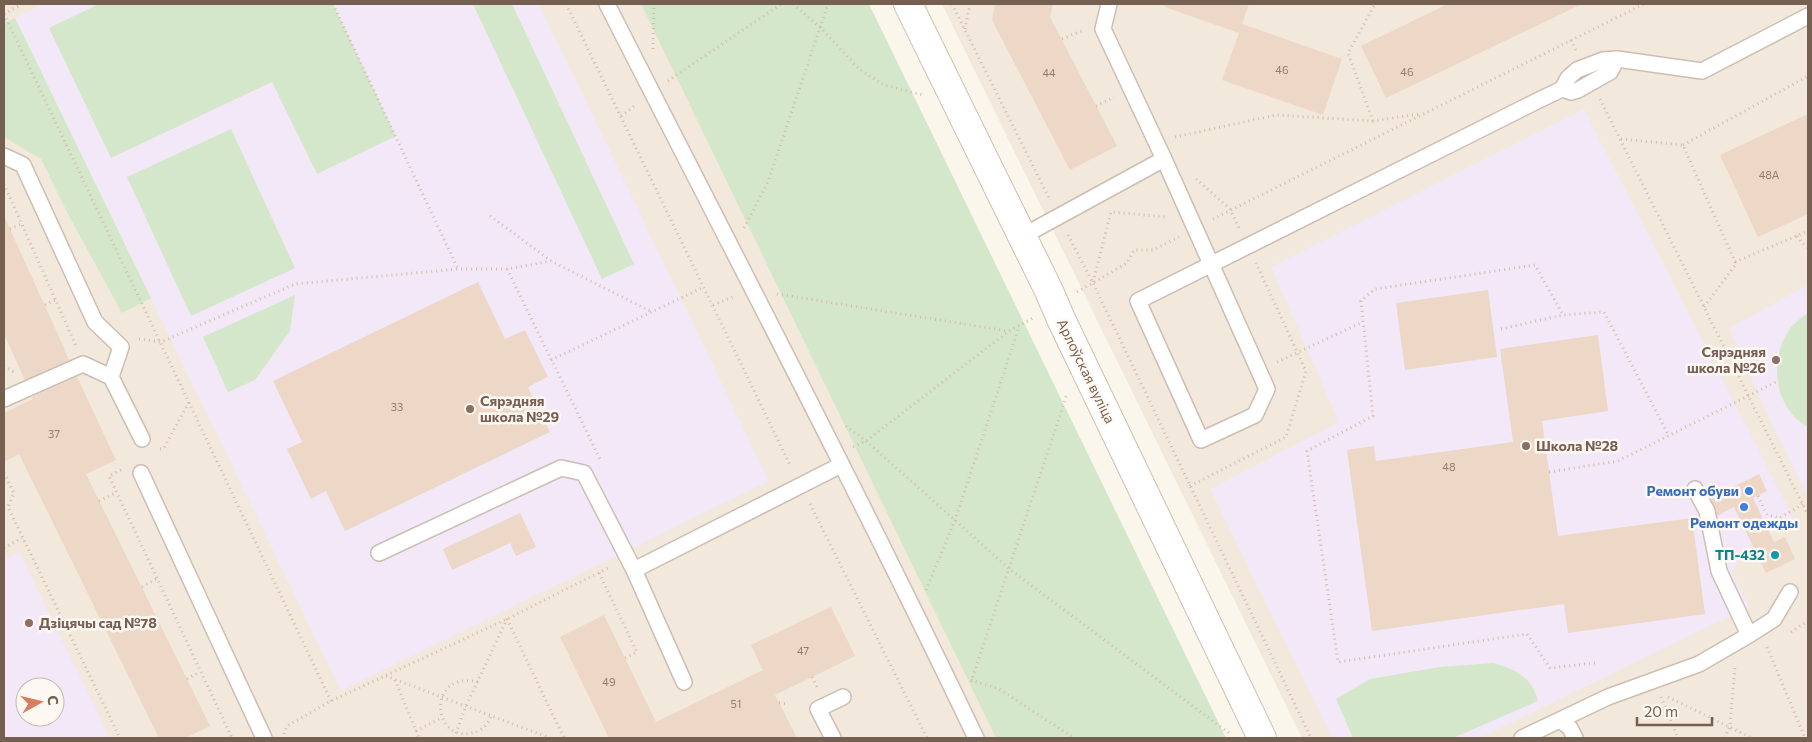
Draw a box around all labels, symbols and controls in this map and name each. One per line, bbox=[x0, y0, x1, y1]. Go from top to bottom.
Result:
house number: 46 bbox=[1275, 63, 1289, 76]
house number: 46 bbox=[1400, 65, 1414, 78]
house number: 44 bbox=[1042, 66, 1056, 79]
house number: 48А bbox=[1759, 168, 1780, 181]
street label: Арлоўская вуліца bbox=[1054, 316, 1119, 426]
place label: Сярэдняя школа №26 bbox=[1687, 343, 1766, 376]
marker: Сярэдняя школа №26 bbox=[1770, 354, 1782, 366]
place label: Сярэдняя школа №29 bbox=[480, 392, 559, 425]
house number: 33 bbox=[391, 400, 403, 413]
marker: Сярэдняя школа №29 bbox=[464, 403, 476, 415]
house number: 37 bbox=[48, 427, 60, 440]
place label: Школа №28 bbox=[1536, 437, 1619, 454]
marker: Школа №28 bbox=[1520, 440, 1532, 452]
house number: 48 bbox=[1442, 460, 1456, 473]
place label: Ремонт обуви bbox=[1647, 482, 1739, 499]
marker: Ремонт обуви bbox=[1743, 485, 1755, 497]
marker: Ремонт одежды bbox=[1738, 501, 1750, 513]
place label: Ремонт одежды bbox=[1690, 514, 1798, 531]
place label: ТП-432 bbox=[1715, 546, 1765, 563]
marker: ТП-432 bbox=[1769, 549, 1781, 561]
place label: Дзіцячы сад №78 bbox=[39, 614, 157, 631]
marker: Дзіцячы сад №78 bbox=[23, 617, 35, 629]
house number: 47 bbox=[797, 644, 809, 657]
house number: 49 bbox=[602, 675, 616, 688]
north arrow bbox=[15, 677, 65, 727]
text: С bbox=[44, 694, 62, 706]
scale bar bbox=[1637, 694, 1712, 726]
house number: 51 bbox=[730, 697, 742, 710]
text: 20 m bbox=[1644, 702, 1678, 720]

